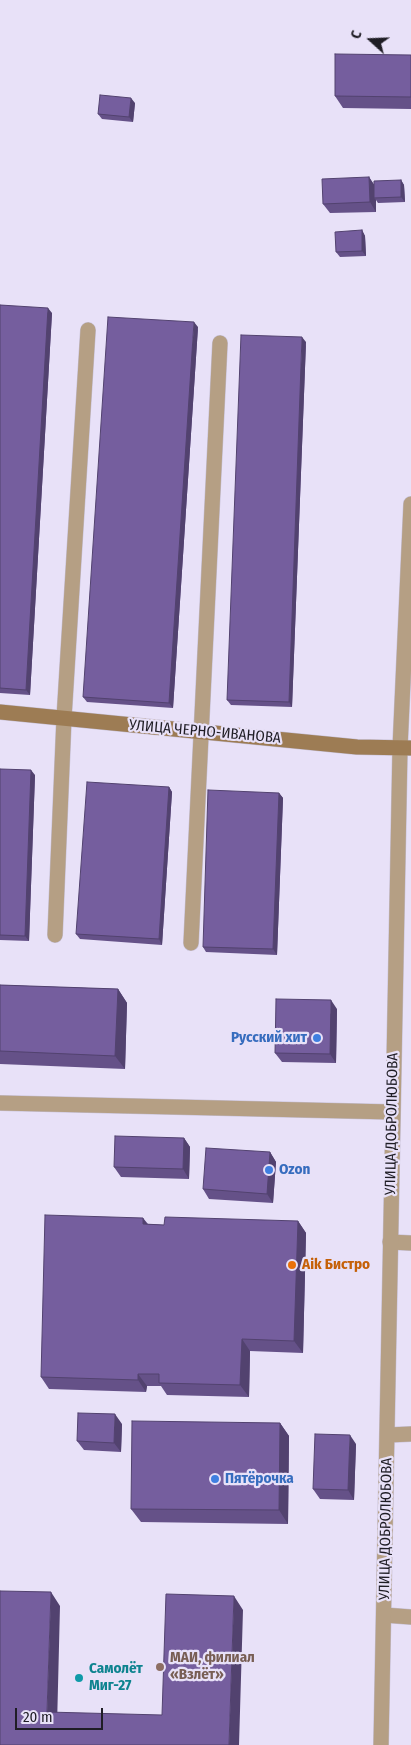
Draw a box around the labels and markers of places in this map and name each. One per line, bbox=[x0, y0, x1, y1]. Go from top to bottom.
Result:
place label: Русский хит bbox=[231, 1029, 307, 1047]
marker: Русский хит bbox=[311, 1032, 323, 1044]
place label: Ozon bbox=[279, 1161, 310, 1179]
marker: Ozon bbox=[263, 1164, 275, 1176]
place label: Aik Бистро bbox=[302, 1256, 370, 1274]
marker: Aik Бистро bbox=[286, 1259, 298, 1271]
place label: Пятёрочка bbox=[225, 1470, 294, 1488]
marker: Пятёрочка bbox=[209, 1473, 221, 1485]
place label: МАИ, филиал «Взлёт» bbox=[170, 1649, 255, 1684]
place label: Самолёт Миг-27 bbox=[89, 1660, 143, 1695]
marker: МАИ, филиал «Взлёт» bbox=[154, 1661, 166, 1673]
marker: Самолёт Миг-27 bbox=[73, 1672, 85, 1684]

